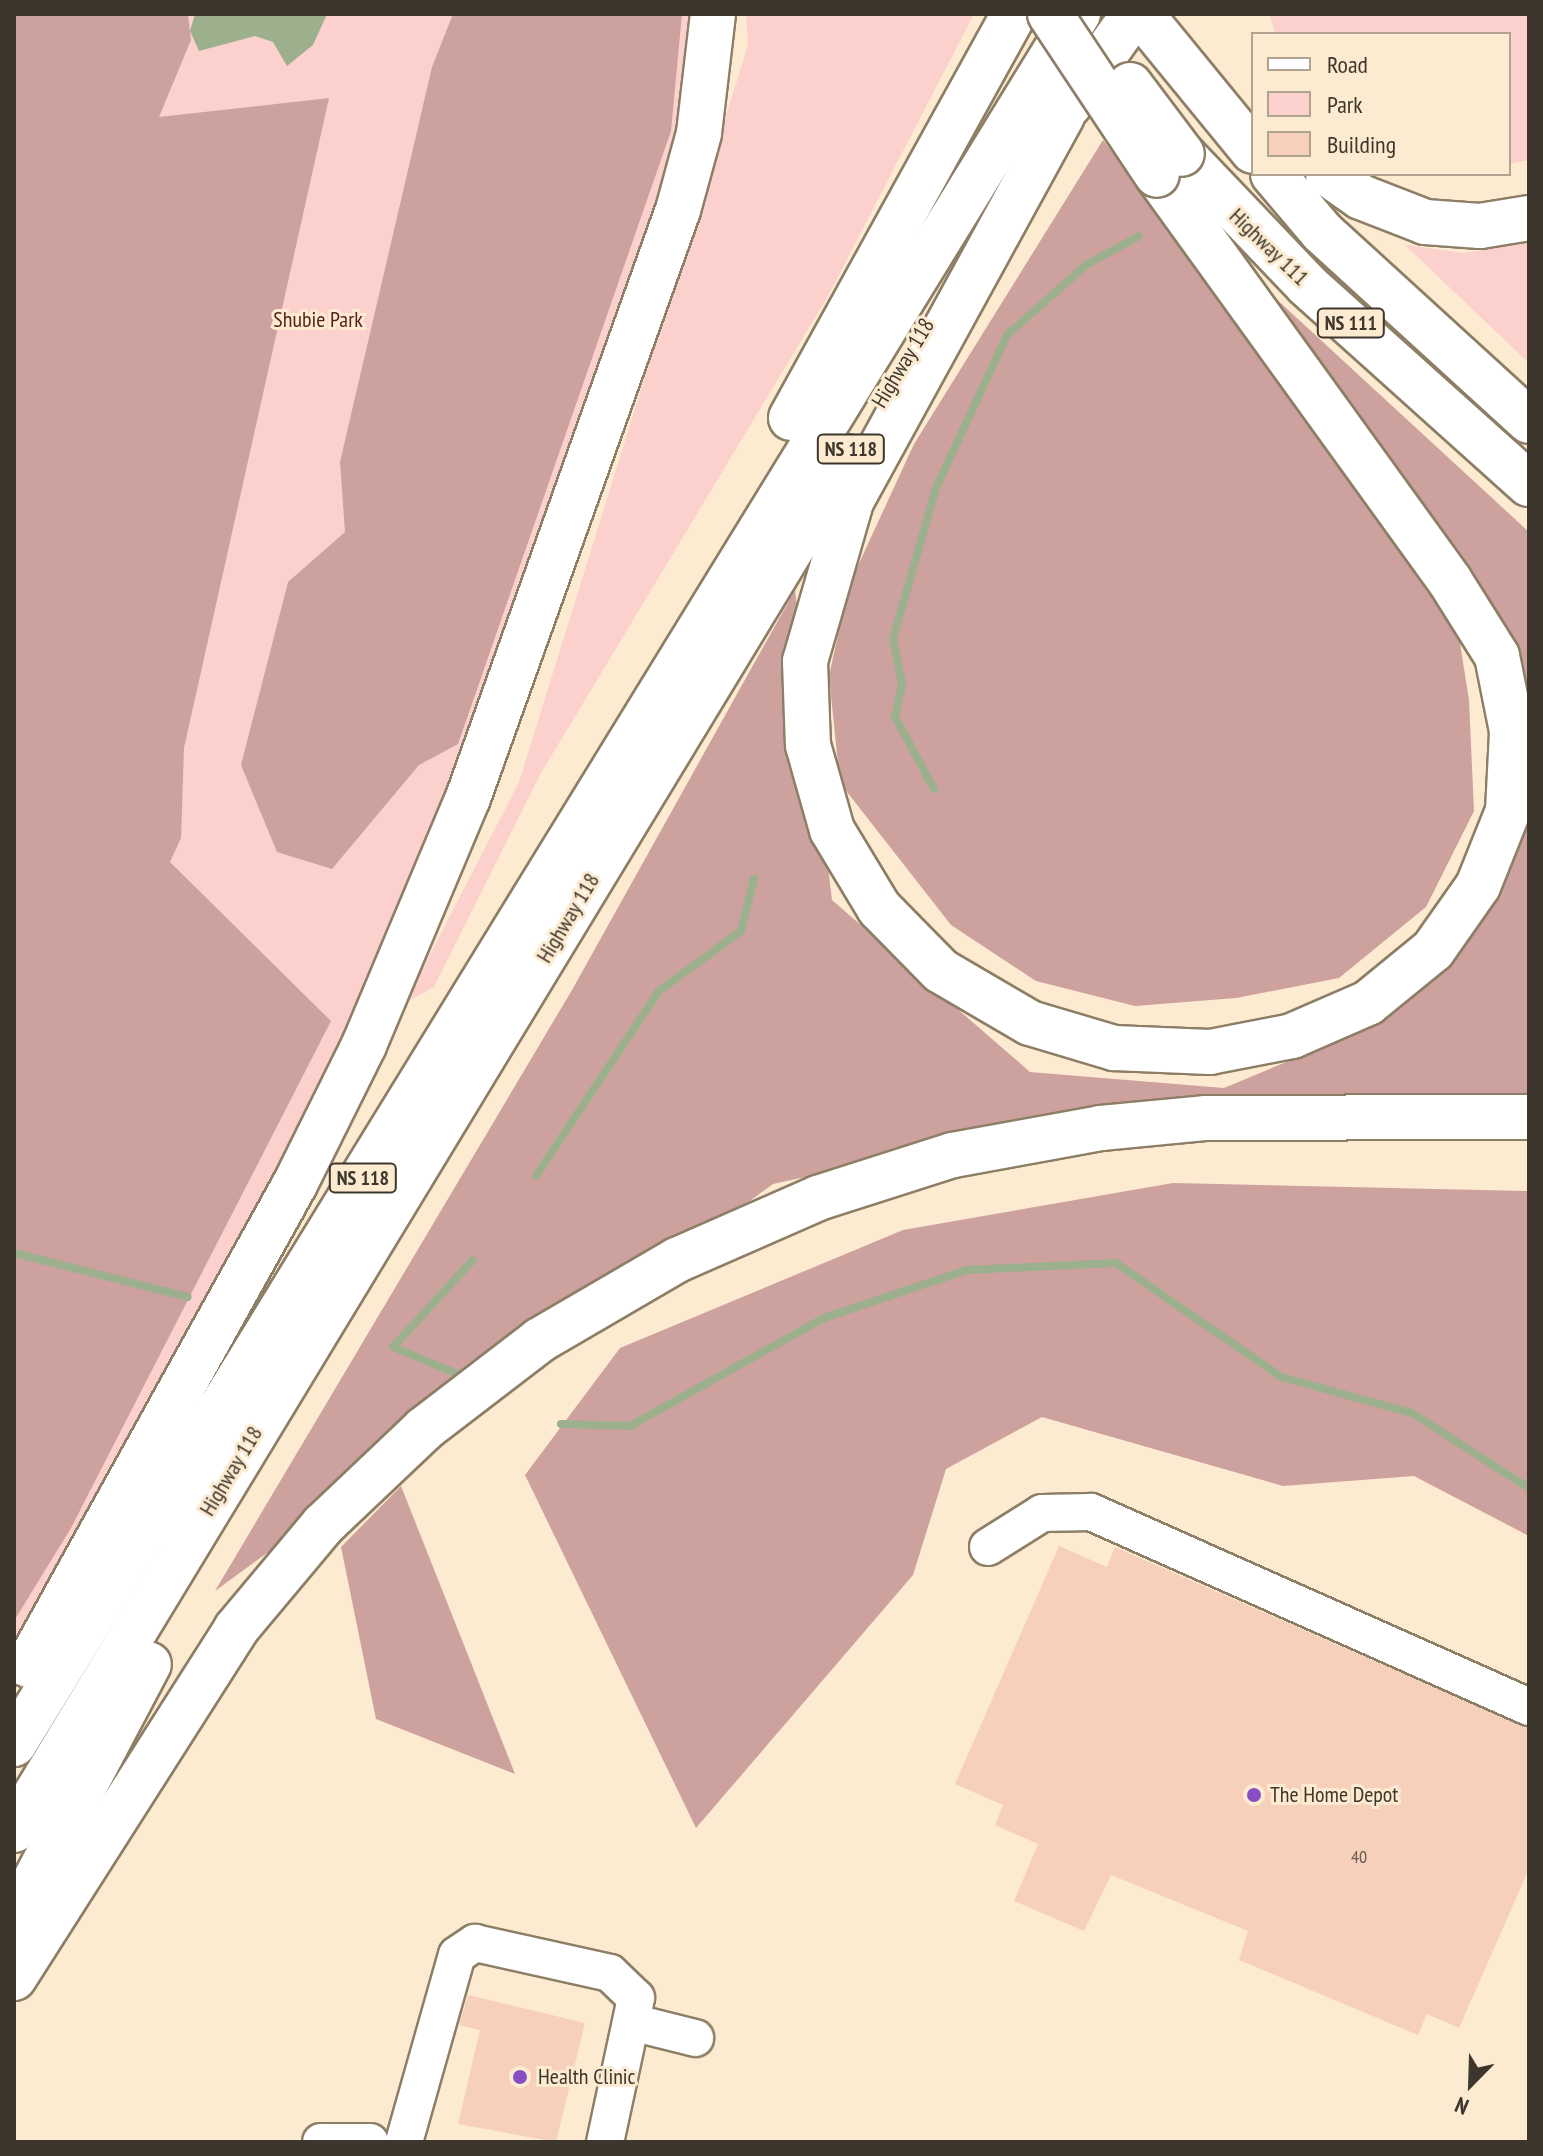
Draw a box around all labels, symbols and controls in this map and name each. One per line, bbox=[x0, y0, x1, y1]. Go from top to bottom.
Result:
legend bbox=[1251, 32, 1511, 176]
text: Road bbox=[1327, 49, 1368, 80]
text: Park bbox=[1327, 89, 1363, 120]
text: Building bbox=[1327, 129, 1396, 160]
street label: Highway 111 bbox=[1224, 203, 1314, 291]
park label: Shubie Park bbox=[273, 307, 363, 333]
road number: NS 111 bbox=[1315, 307, 1387, 339]
street label: Highway 118 bbox=[866, 313, 940, 413]
road number: NS 118 bbox=[815, 433, 887, 465]
street label: Highway 118 bbox=[531, 868, 605, 968]
road number: NS 118 bbox=[327, 1162, 399, 1194]
street label: Highway 118 bbox=[194, 1421, 268, 1521]
place label: The Home Depot bbox=[1270, 1782, 1398, 1808]
marker: The Home Depot bbox=[1245, 1786, 1263, 1804]
house number: 40 bbox=[1351, 1846, 1367, 1868]
north arrow bbox=[1431, 2044, 1511, 2124]
place label: Health Clinic bbox=[538, 2064, 635, 2090]
marker: Health Clinic bbox=[509, 2066, 531, 2088]
text: N bbox=[1451, 2091, 1473, 2121]

